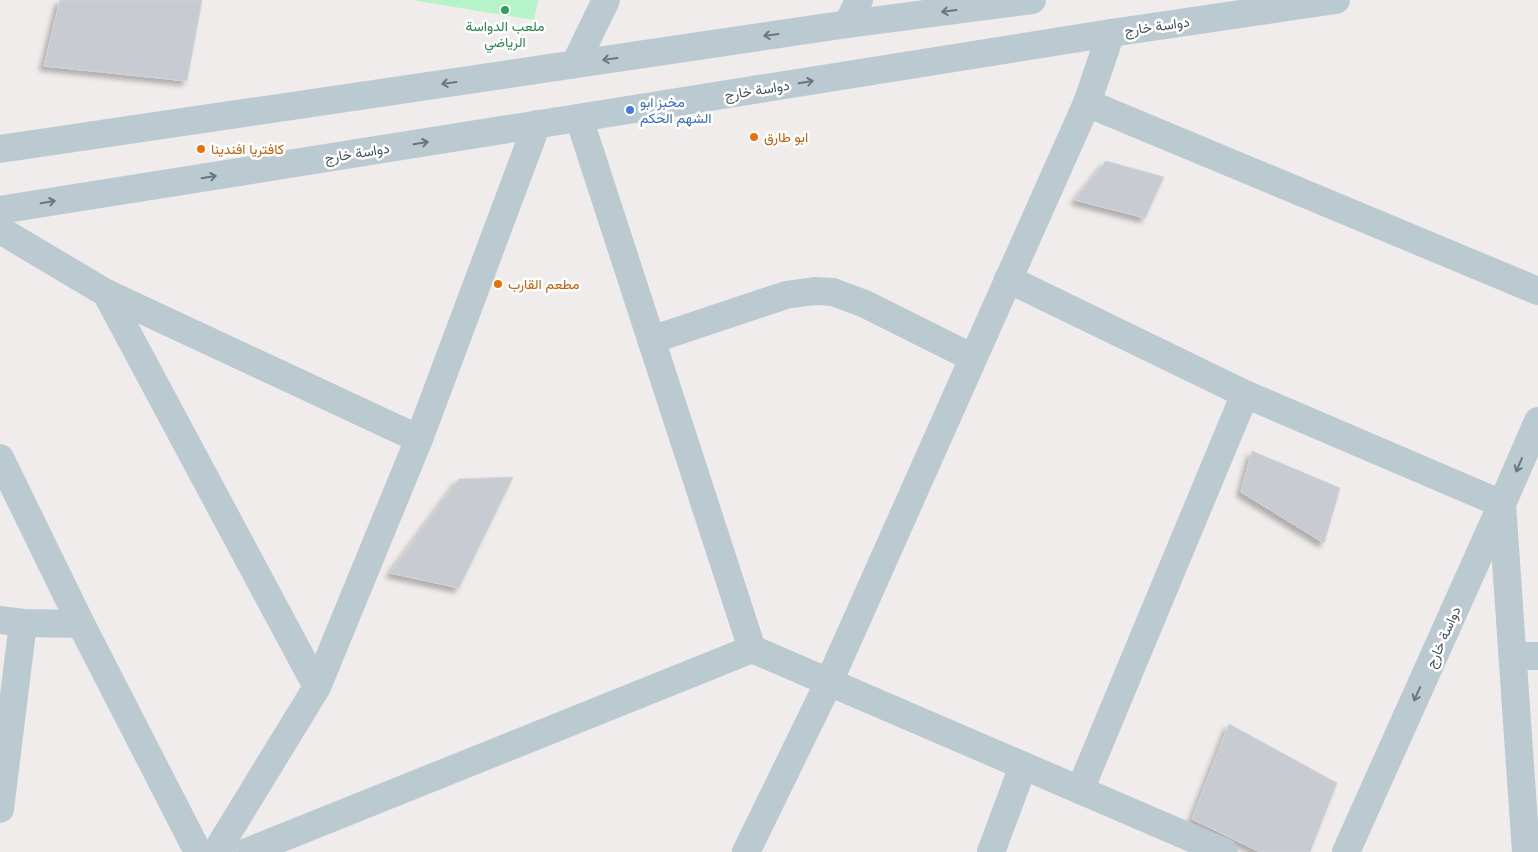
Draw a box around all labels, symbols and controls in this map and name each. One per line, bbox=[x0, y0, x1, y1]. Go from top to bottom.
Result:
marker: ملعب الدواسة الرياضي bbox=[499, 4, 511, 16]
one-way arrow bbox=[941, 6, 957, 16]
street label: دواسة خارج bbox=[1123, 12, 1191, 41]
place label: ملعب الدواسة الرياضي bbox=[465, 16, 545, 54]
one-way arrow bbox=[763, 31, 779, 41]
one-way arrow bbox=[602, 55, 618, 65]
street label: دواسة خارج bbox=[723, 75, 791, 106]
one-way arrow bbox=[798, 76, 814, 86]
one-way arrow bbox=[441, 78, 457, 88]
place label: مخبز ابو الشهم الحكم bbox=[640, 92, 712, 128]
marker: مخبز ابو الشهم الحكم bbox=[624, 104, 636, 116]
place label: ابو طارق bbox=[764, 127, 808, 147]
marker: ابو طارق bbox=[748, 131, 760, 143]
street label: دواسة خارج bbox=[323, 138, 391, 169]
one-way arrow bbox=[413, 138, 429, 148]
place label: كافتريا افندينا bbox=[211, 139, 284, 159]
marker: كافتريا افندينا bbox=[195, 143, 207, 155]
one-way arrow bbox=[200, 171, 216, 181]
one-way arrow bbox=[40, 197, 56, 207]
place label: مطعم القارب bbox=[508, 274, 579, 294]
marker: مطعم القارب bbox=[492, 278, 504, 290]
one-way arrow bbox=[1513, 457, 1523, 472]
street label: دواسة خارج bbox=[1421, 603, 1466, 671]
one-way arrow bbox=[1412, 686, 1421, 701]

